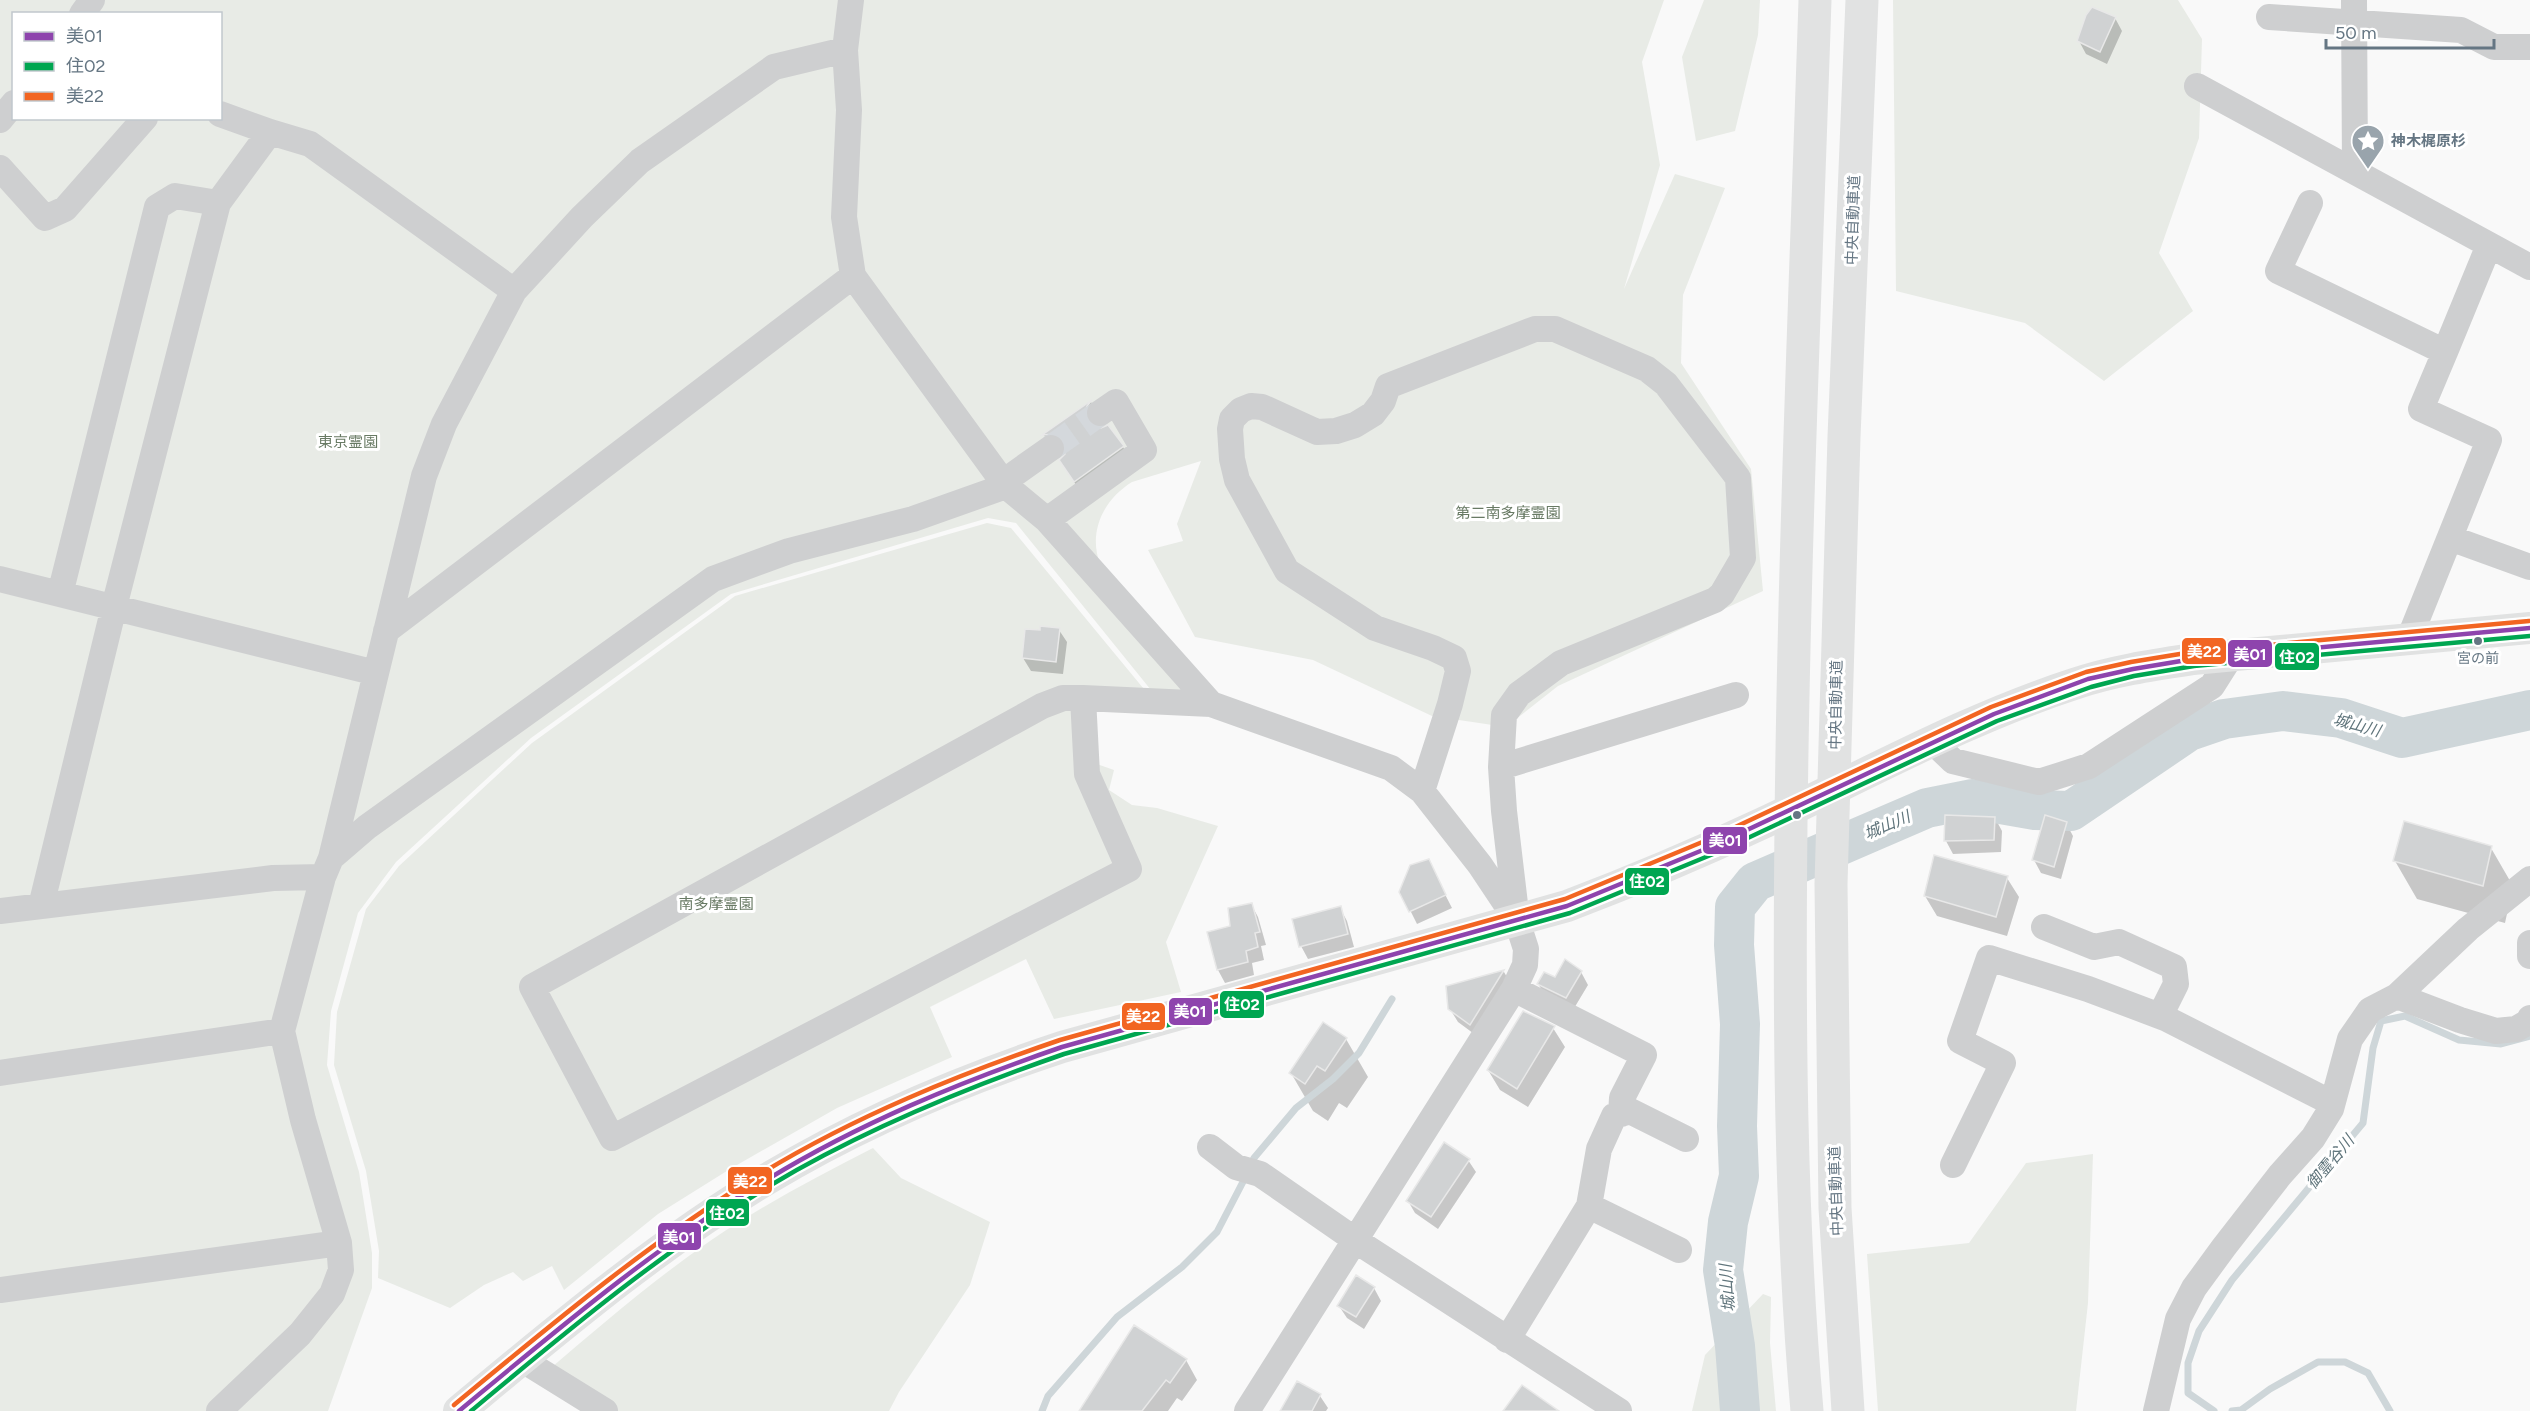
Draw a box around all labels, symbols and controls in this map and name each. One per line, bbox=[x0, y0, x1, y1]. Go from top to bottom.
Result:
legend bbox=[12, 12, 222, 120]
scale bar bbox=[2326, 12, 2494, 50]
text: 50 m bbox=[2335, 22, 2377, 44]
text: 美01 bbox=[66, 25, 103, 47]
text: 住02 bbox=[66, 55, 106, 77]
text: 美22 bbox=[66, 85, 104, 107]
place icon: 神木梶原杉 bbox=[2350, 123, 2386, 170]
place label: 神木梶原杉 bbox=[2390, 132, 2466, 150]
street label: 中央自動車道 bbox=[1842, 175, 1864, 265]
park label: 東京霊園 bbox=[318, 433, 378, 451]
park label: 第二南多摩霊園 bbox=[1455, 504, 1561, 522]
marker: 宮の前 bbox=[2472, 635, 2484, 647]
line badge: 美22 bbox=[2181, 637, 2227, 665]
line badge: 美01 bbox=[2227, 639, 2273, 668]
text: 美22 bbox=[2187, 642, 2221, 661]
line badge: 住02 bbox=[2274, 642, 2320, 671]
text: 美01 bbox=[2233, 645, 2267, 664]
text: 住02 bbox=[2278, 648, 2315, 667]
place label: 宮の前 bbox=[2457, 650, 2499, 667]
street label: 中央自動車道 bbox=[1826, 660, 1846, 750]
water label: 城山川 bbox=[2331, 710, 2385, 741]
water label: 城山川 bbox=[1861, 806, 1915, 843]
unlabelled marker bbox=[1791, 809, 1803, 821]
line badge: 美01 bbox=[1702, 826, 1748, 855]
text: 美01 bbox=[1708, 831, 1742, 850]
line badge: 住02 bbox=[1624, 867, 1670, 896]
text: 住02 bbox=[1628, 872, 1665, 891]
park label: 南多摩霊園 bbox=[678, 895, 754, 913]
line badge: 住02 bbox=[1219, 990, 1265, 1019]
text: 住02 bbox=[1223, 995, 1260, 1014]
line badge: 美01 bbox=[1168, 997, 1213, 1026]
line badge: 美22 bbox=[1121, 1002, 1166, 1031]
text: 美01 bbox=[1173, 1002, 1207, 1021]
text: 美22 bbox=[1126, 1007, 1160, 1026]
water label: 御霊谷川 bbox=[2302, 1130, 2359, 1193]
street label: 中央自動車道 bbox=[1825, 1146, 1847, 1236]
line badge: 美22 bbox=[727, 1166, 773, 1195]
text: 美22 bbox=[733, 1172, 767, 1191]
line badge: 住02 bbox=[705, 1198, 750, 1227]
text: 住02 bbox=[708, 1204, 745, 1223]
line badge: 美01 bbox=[657, 1222, 702, 1251]
text: 美01 bbox=[662, 1228, 696, 1247]
water label: 城山川 bbox=[1716, 1261, 1738, 1313]

